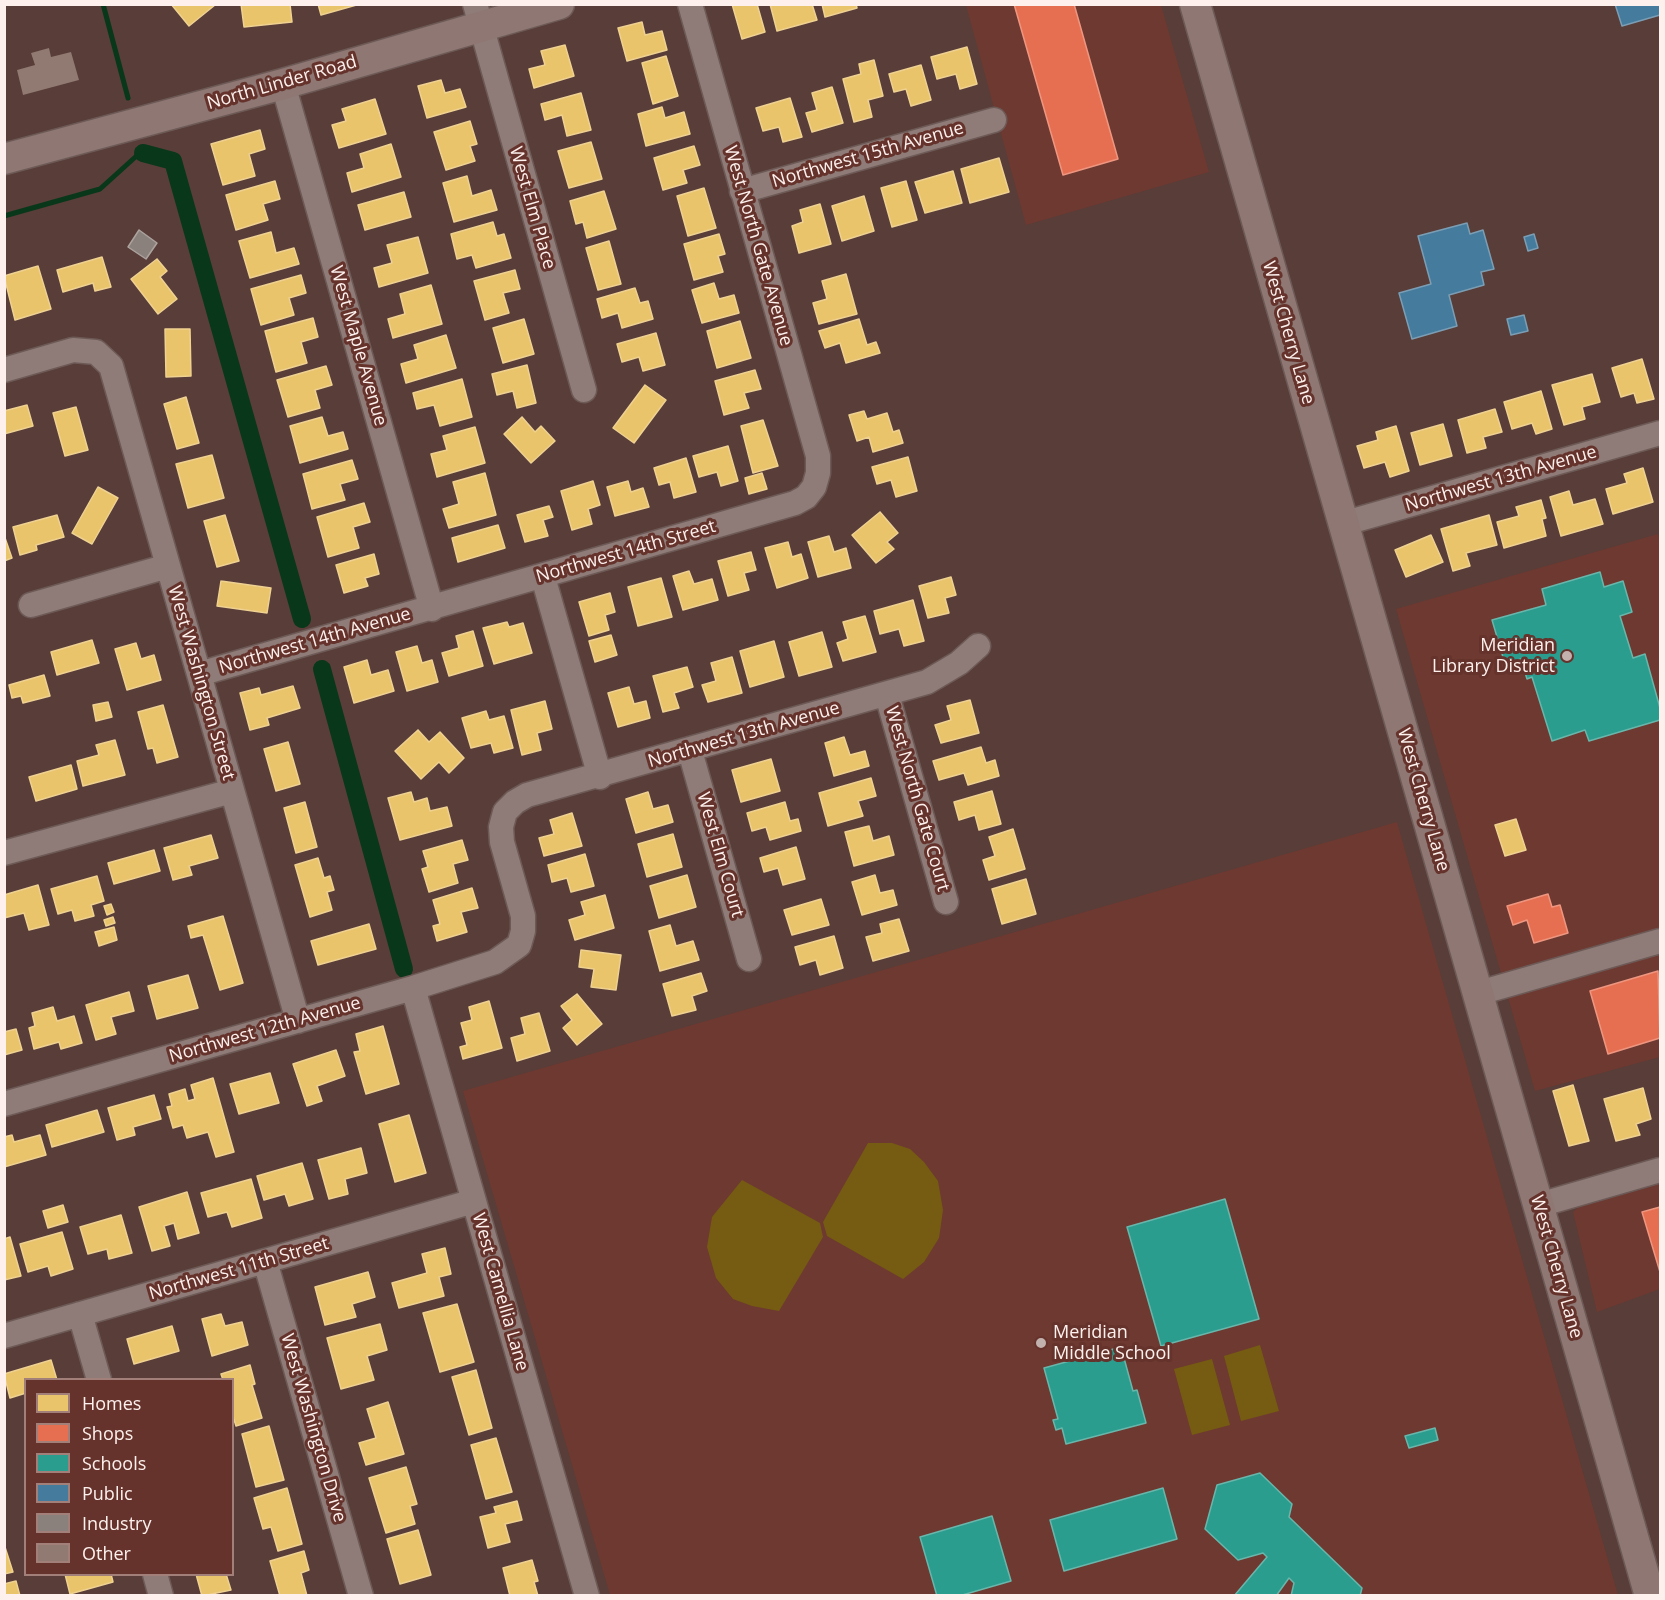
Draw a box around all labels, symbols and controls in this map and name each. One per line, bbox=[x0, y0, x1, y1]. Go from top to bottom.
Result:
street label: North Linder Road bbox=[205, 51, 359, 115]
street label: Northwest 15th Avenue bbox=[770, 117, 966, 193]
street label: West North Gate Avenue bbox=[719, 143, 797, 349]
street label: West Elm Place bbox=[504, 144, 560, 272]
street label: West Cherry Lane bbox=[1257, 259, 1319, 407]
street label: West Maple Avenue bbox=[325, 263, 391, 429]
street label: Northwest 13th Avenue bbox=[1403, 441, 1599, 517]
street label: Northwest 14th Street bbox=[534, 516, 718, 588]
street label: West Washington Street bbox=[163, 583, 239, 783]
street label: Northwest 14th Avenue bbox=[217, 603, 413, 679]
place label: Meridian Library District bbox=[1432, 635, 1555, 678]
marker: Meridian Library District bbox=[1560, 649, 1574, 663]
street label: Northwest 13th Avenue bbox=[646, 697, 842, 773]
street label: West North Gate Court bbox=[880, 704, 954, 894]
street label: West Cherry Lane bbox=[1392, 726, 1454, 874]
street label: West Elm Court bbox=[692, 790, 748, 920]
street label: Northwest 12th Avenue bbox=[167, 992, 363, 1068]
street label: West Cherry Lane bbox=[1525, 1193, 1587, 1341]
street label: West Camellia Lane bbox=[467, 1211, 533, 1373]
street label: Northwest 11th Street bbox=[147, 1233, 331, 1305]
place label: Meridian Middle School bbox=[1053, 1322, 1171, 1364]
street label: West Washington Drive bbox=[276, 1331, 350, 1525]
marker: Meridian Middle School bbox=[1034, 1336, 1048, 1350]
legend bbox=[24, 1378, 234, 1576]
text: Homes bbox=[82, 1391, 141, 1415]
text: Shops bbox=[82, 1421, 133, 1445]
text: Schools bbox=[82, 1451, 146, 1475]
text: Public bbox=[82, 1481, 133, 1505]
text: Industry bbox=[82, 1511, 152, 1535]
text: Other bbox=[82, 1541, 131, 1565]

